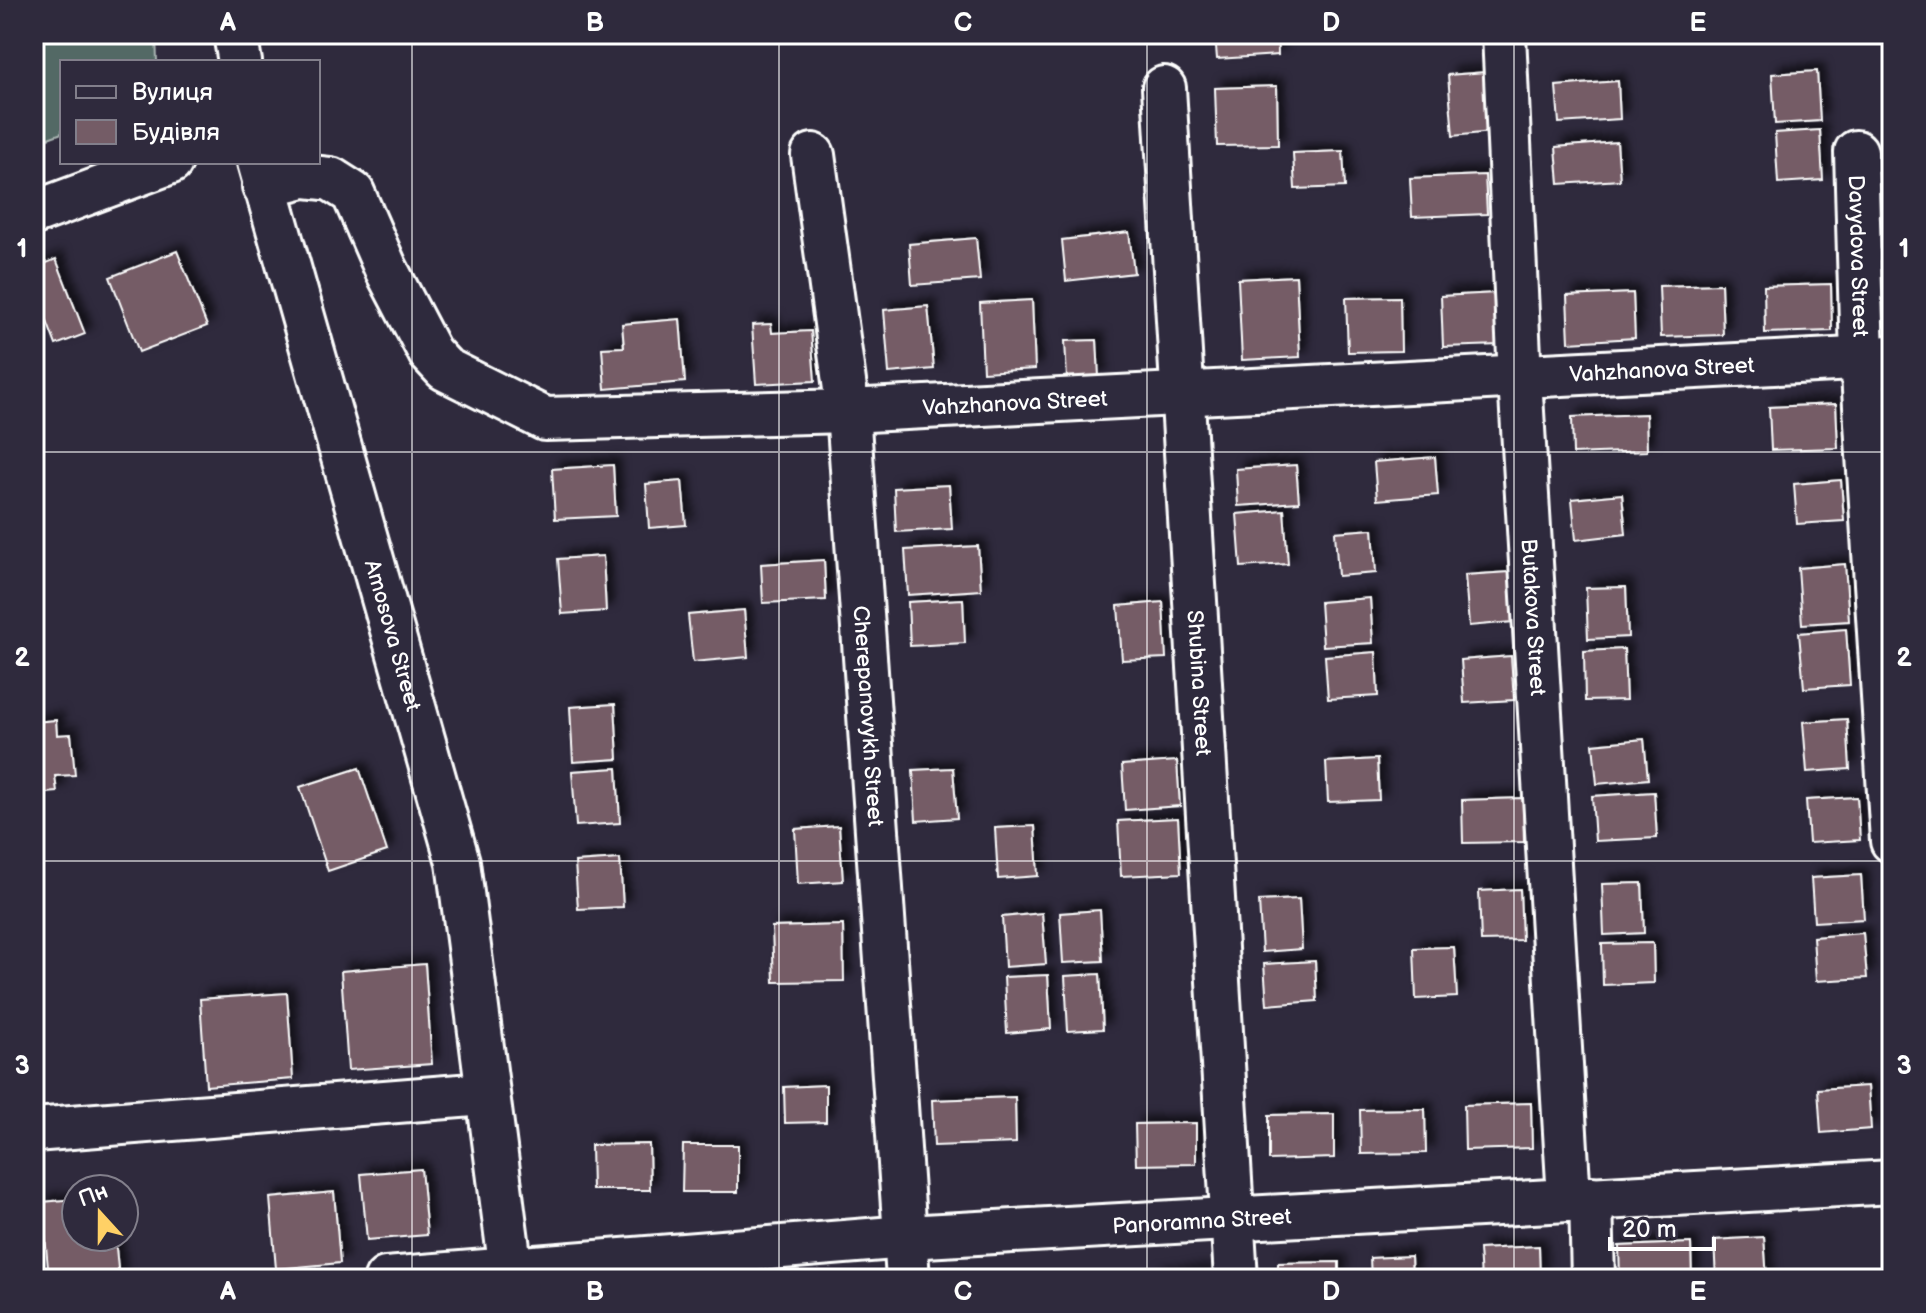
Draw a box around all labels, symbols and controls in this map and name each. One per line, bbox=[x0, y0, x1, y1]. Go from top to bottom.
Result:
text: A bbox=[219, 8, 236, 39]
text: B bbox=[586, 8, 604, 39]
text: C bbox=[954, 8, 972, 39]
text: D bbox=[1322, 8, 1340, 39]
text: E bbox=[1690, 8, 1707, 39]
legend bbox=[60, 60, 320, 164]
text: Вулиця bbox=[132, 78, 213, 107]
text: Будівля bbox=[132, 118, 220, 147]
street label: Davydova Street bbox=[1842, 174, 1873, 338]
text: 1 bbox=[17, 234, 27, 265]
text: 1 bbox=[1899, 234, 1909, 265]
street label: Vahzhanova Street bbox=[1569, 352, 1755, 389]
street label: Vahzhanova Street bbox=[922, 386, 1108, 422]
street label: Butakova Street bbox=[1515, 538, 1551, 697]
street label: Amosova Street bbox=[358, 557, 426, 715]
street label: Cherepanovykh Street bbox=[846, 605, 889, 828]
street label: Shubina Street bbox=[1181, 609, 1216, 757]
text: 2 bbox=[14, 643, 30, 674]
text: 2 bbox=[1896, 643, 1912, 674]
text: 3 bbox=[14, 1051, 30, 1082]
text: 3 bbox=[1896, 1051, 1912, 1082]
north arrow bbox=[60, 1173, 140, 1253]
text: Пн bbox=[75, 1178, 112, 1214]
scale bar bbox=[1610, 1201, 1714, 1251]
street label: Panoramna Street bbox=[1112, 1204, 1292, 1240]
text: 20 m bbox=[1622, 1215, 1677, 1244]
text: A bbox=[219, 1277, 236, 1308]
text: B bbox=[586, 1277, 604, 1308]
text: C bbox=[954, 1277, 972, 1308]
text: D bbox=[1322, 1277, 1340, 1308]
text: E bbox=[1690, 1277, 1707, 1308]

